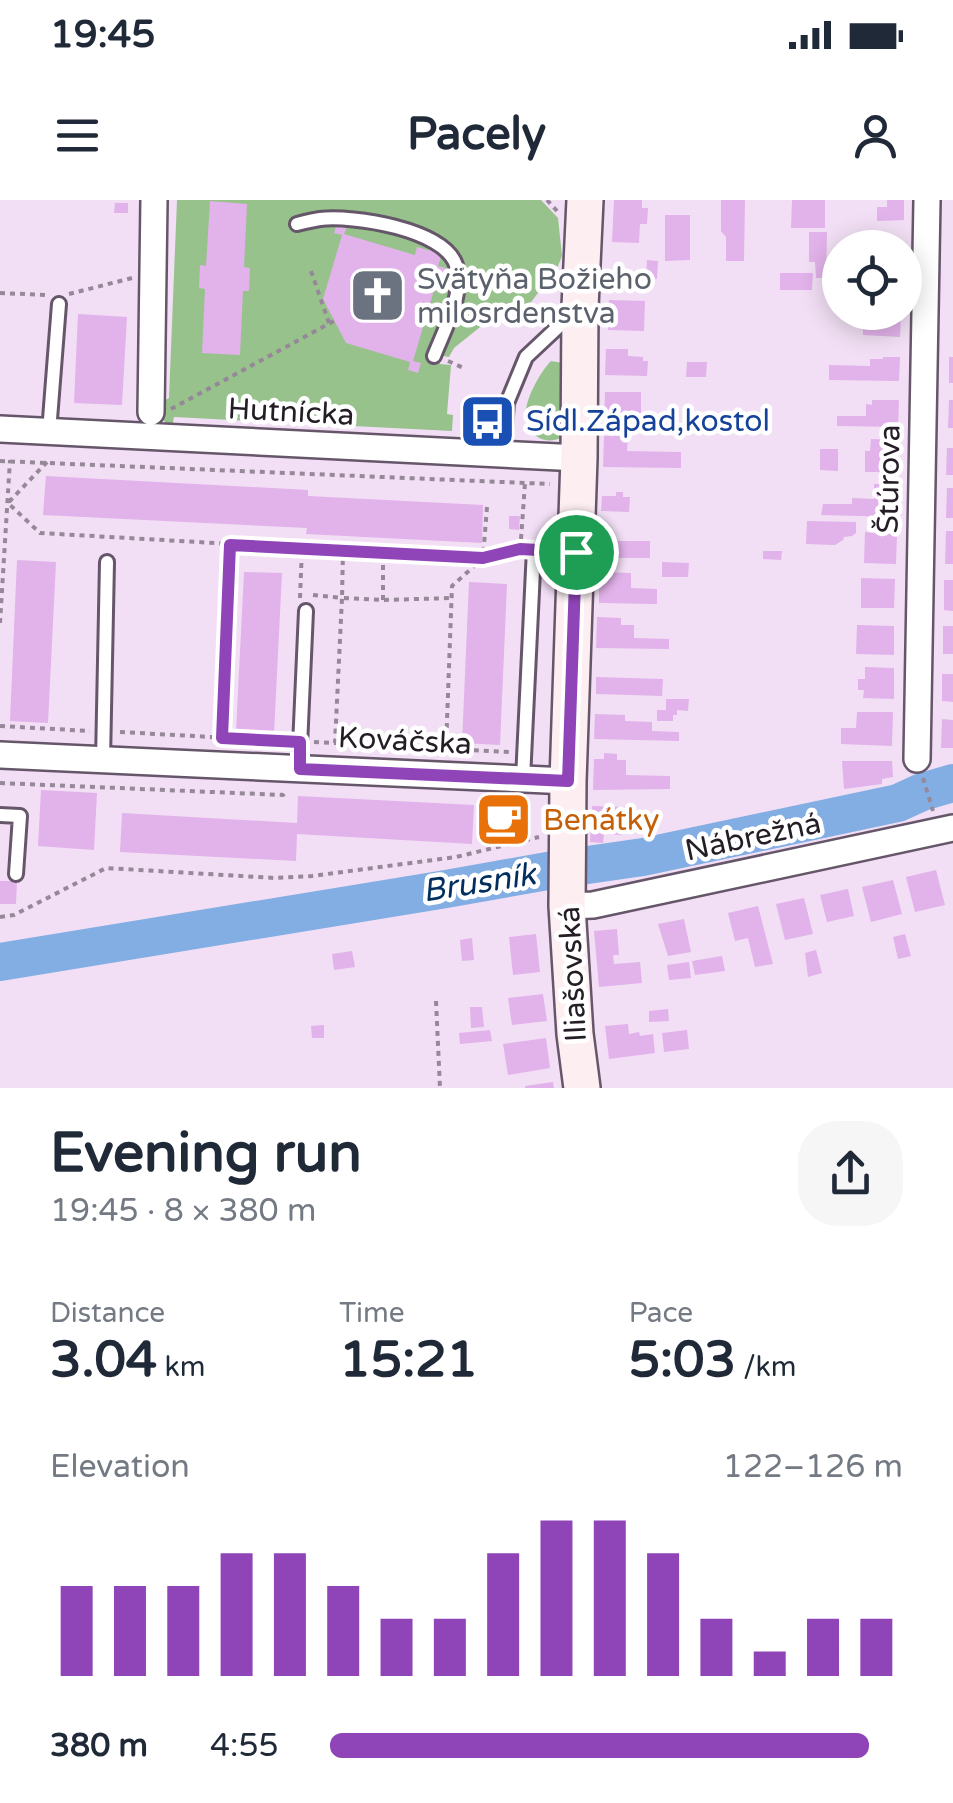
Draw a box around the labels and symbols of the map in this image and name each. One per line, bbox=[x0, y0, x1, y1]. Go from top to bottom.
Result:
place label: Svätyňa Božieho milosrdenstva bbox=[417, 261, 652, 332]
church icon: Svätyňa Božieho milosrdenstva bbox=[348, 266, 408, 326]
street label: Hutnícka bbox=[227, 390, 355, 434]
bus stop icon: Sídl.Západ,kostol bbox=[457, 391, 517, 451]
place label: Sídl.Západ,kostol bbox=[526, 403, 770, 440]
street label: Štúrova bbox=[870, 424, 908, 534]
pin bbox=[534, 510, 619, 595]
street label: Kováčska bbox=[337, 719, 473, 763]
cafe icon: Benátky bbox=[474, 790, 534, 850]
place label: Benátky bbox=[543, 802, 659, 839]
street label: Nábrežná bbox=[682, 805, 824, 869]
water label: Brusník bbox=[420, 855, 541, 911]
street label: Iliašovská bbox=[551, 905, 595, 1043]

